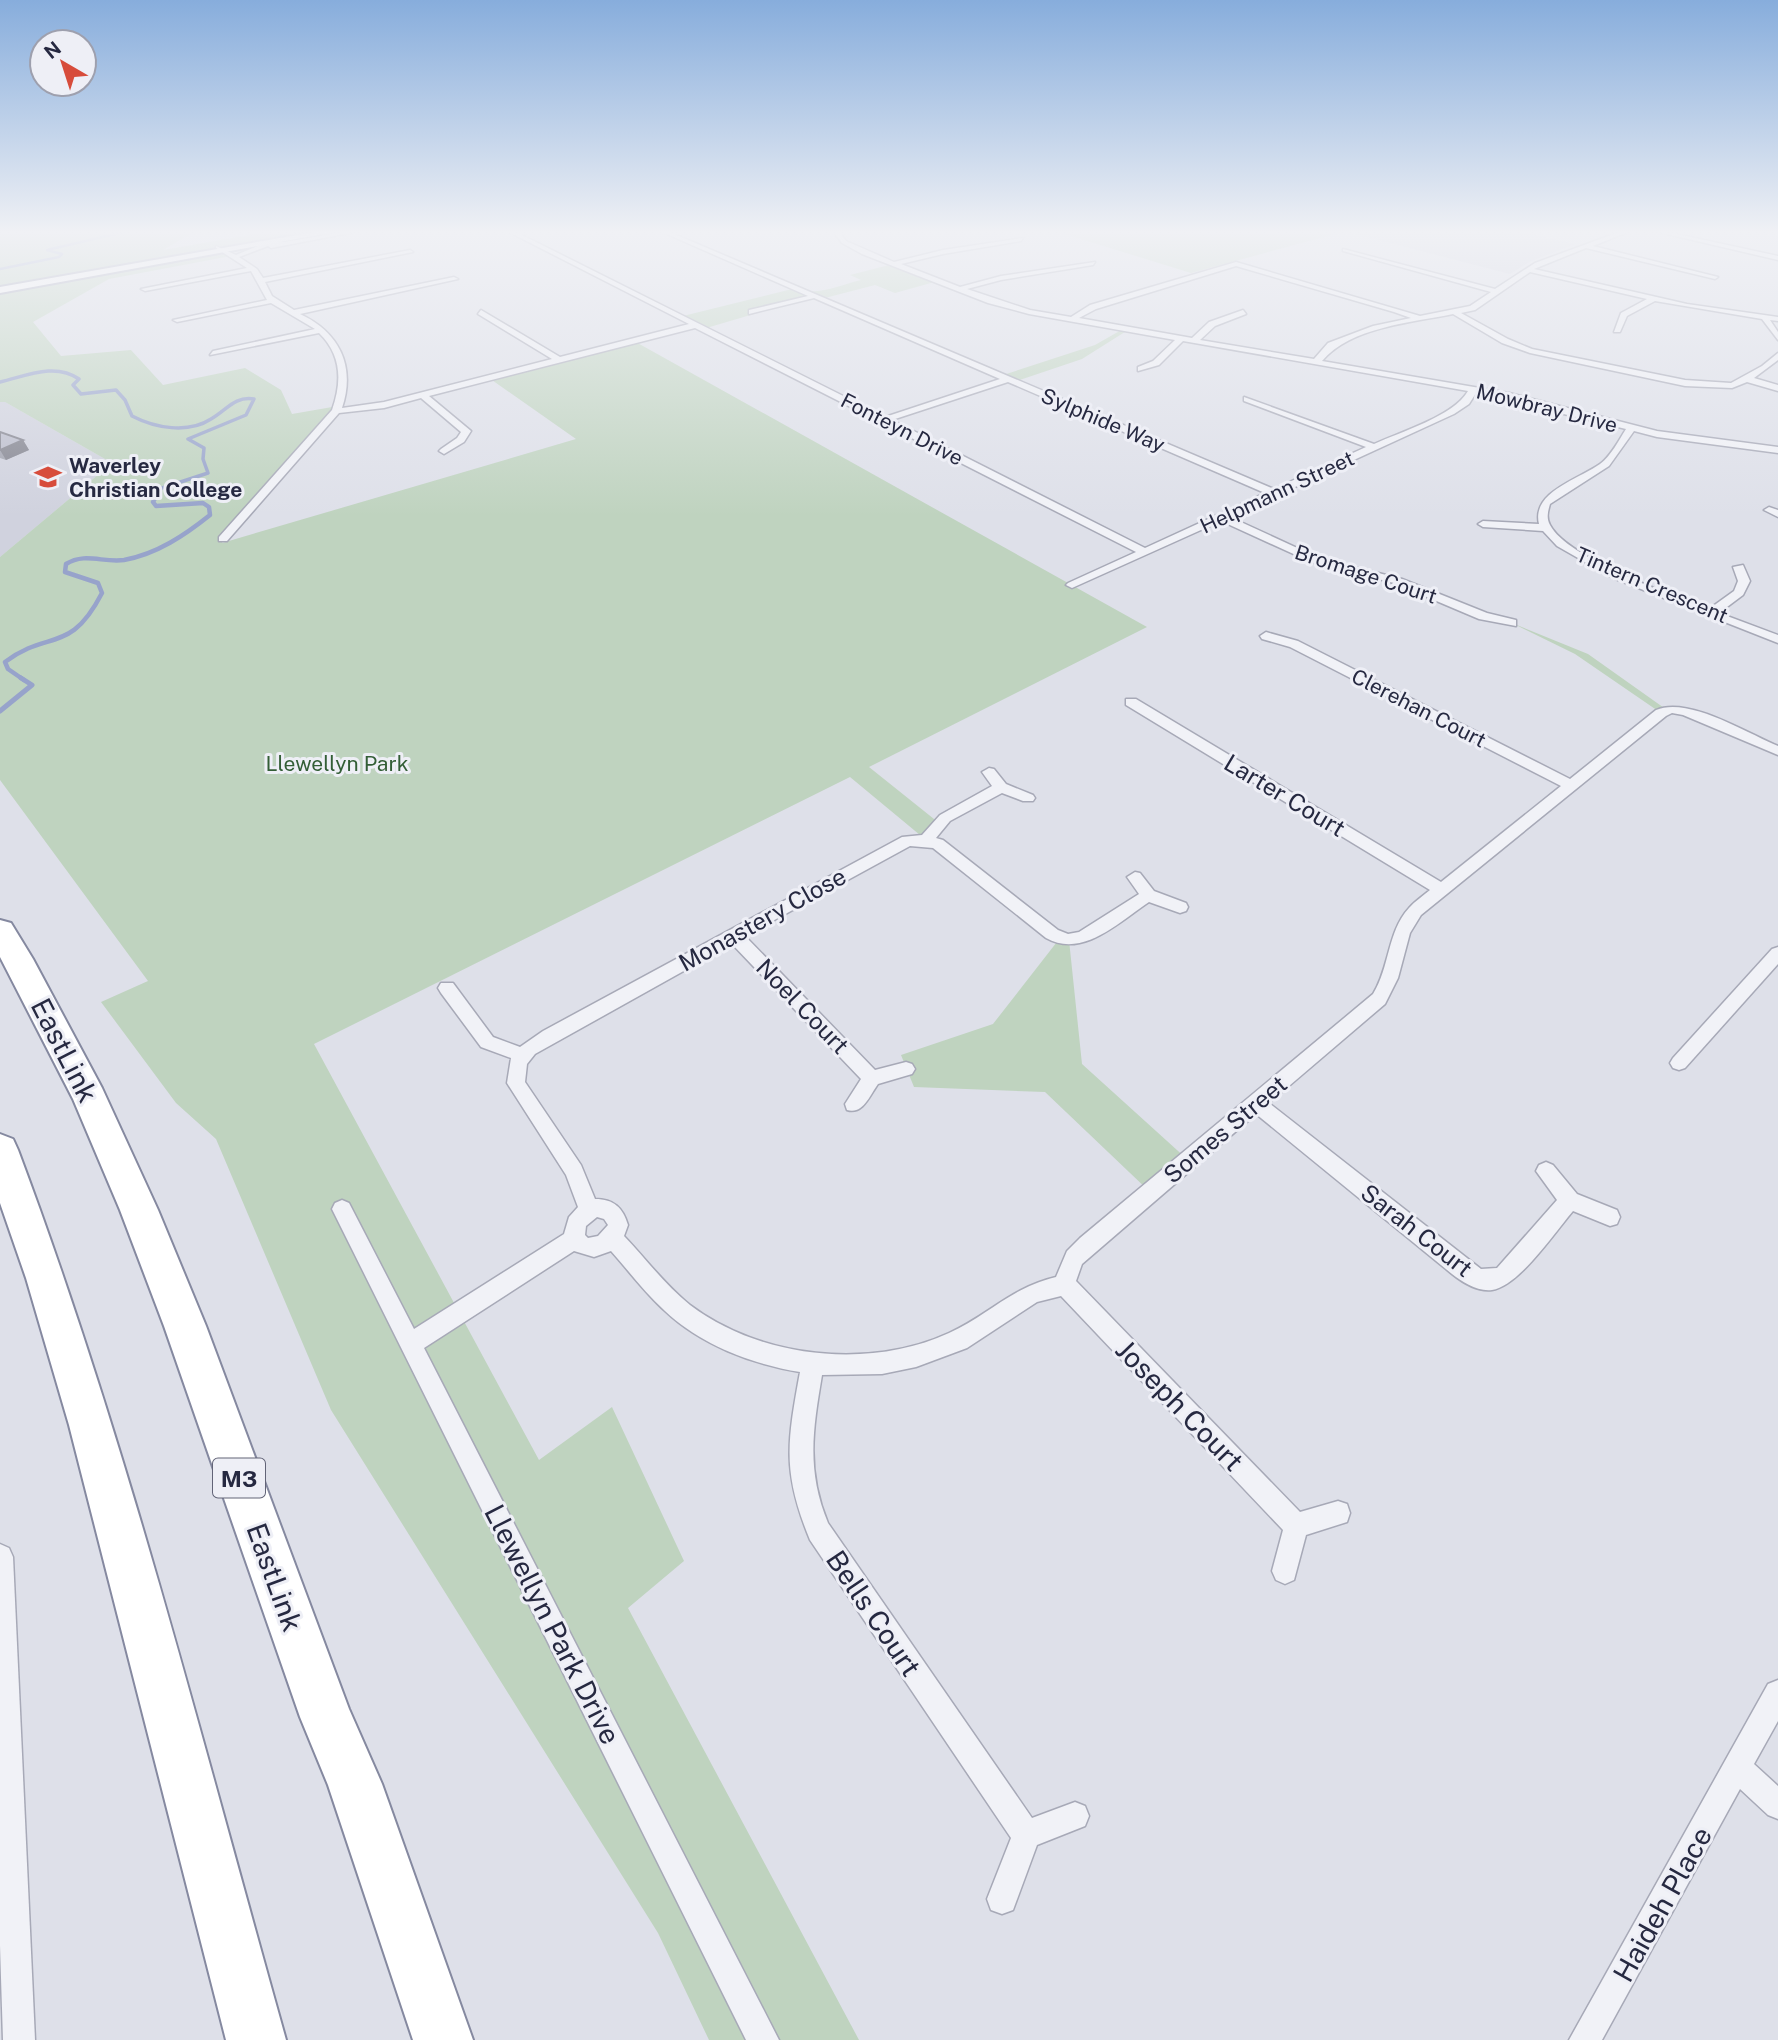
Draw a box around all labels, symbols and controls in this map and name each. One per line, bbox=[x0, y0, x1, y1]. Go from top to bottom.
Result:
north arrow bbox=[28, 28, 98, 98]
text: N bbox=[40, 37, 65, 63]
street label: Mowbray Drive bbox=[1474, 378, 1620, 438]
street label: Sylphide Way bbox=[1037, 383, 1169, 457]
street label: Fonteyn Drive bbox=[837, 387, 967, 471]
street label: Helpmann Street bbox=[1196, 445, 1358, 539]
place label: Waverley Christian College bbox=[69, 453, 242, 502]
school or university icon: Waverley Christian College bbox=[33, 462, 63, 492]
street label: Bromage Court bbox=[1292, 539, 1440, 609]
street label: Tintern Crescent bbox=[1572, 542, 1732, 628]
street label: Clerehan Court bbox=[1348, 663, 1490, 753]
street label: Larter Court bbox=[1219, 748, 1351, 842]
park label: Llewellyn Park bbox=[265, 751, 409, 776]
street label: Monastery Close bbox=[674, 861, 850, 977]
street label: Noel Court bbox=[751, 953, 855, 1059]
street label: EastLink bbox=[25, 992, 105, 1108]
street label: Somes Street bbox=[1158, 1069, 1292, 1189]
street label: Sarah Court bbox=[1356, 1178, 1478, 1282]
street label: Joseph Court bbox=[1109, 1333, 1251, 1477]
road number: M3 bbox=[213, 1458, 265, 1498]
street label: Llewellyn Park Drive bbox=[478, 1499, 628, 1749]
street label: EastLink bbox=[240, 1519, 310, 1635]
street label: Bells Court bbox=[820, 1544, 928, 1682]
street label: Haideh Place bbox=[1606, 1821, 1718, 1987]

